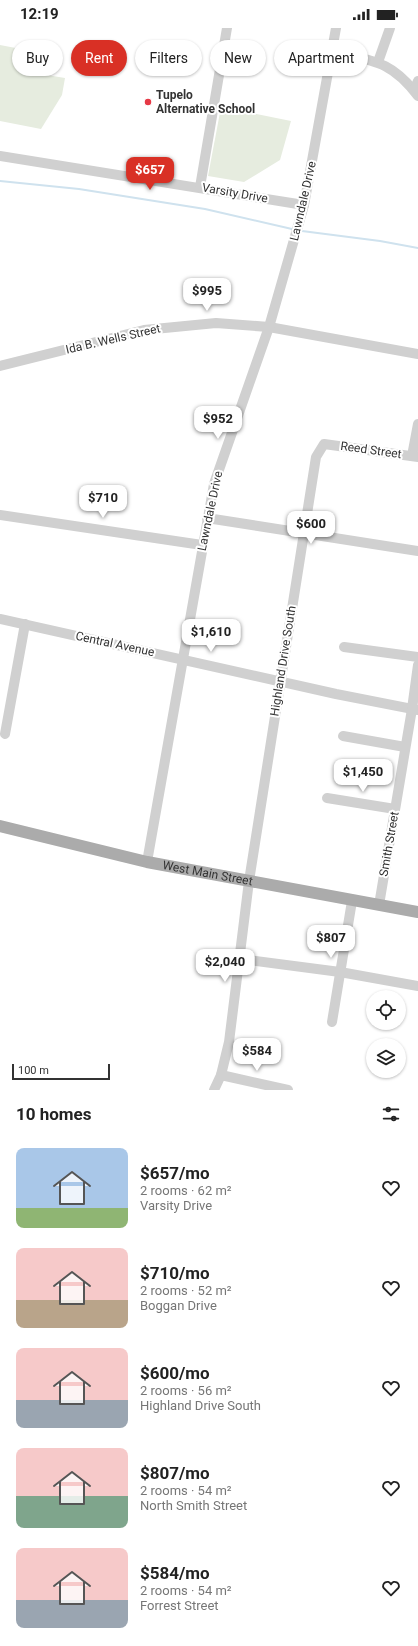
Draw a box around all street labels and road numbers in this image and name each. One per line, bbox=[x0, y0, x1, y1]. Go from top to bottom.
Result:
street label: Lawndale Drive bbox=[287, 160, 319, 242]
street label: Varsity Drive bbox=[201, 180, 269, 206]
street label: Ida B. Wells Street bbox=[64, 321, 162, 357]
street label: Reed Street bbox=[340, 439, 403, 461]
street label: Lawndale Drive bbox=[195, 470, 225, 552]
street label: Highland Drive South bbox=[267, 605, 299, 717]
street label: Central Avenue bbox=[74, 629, 156, 659]
street label: Smith Street bbox=[376, 810, 402, 878]
street label: West Main Street bbox=[161, 858, 254, 888]

